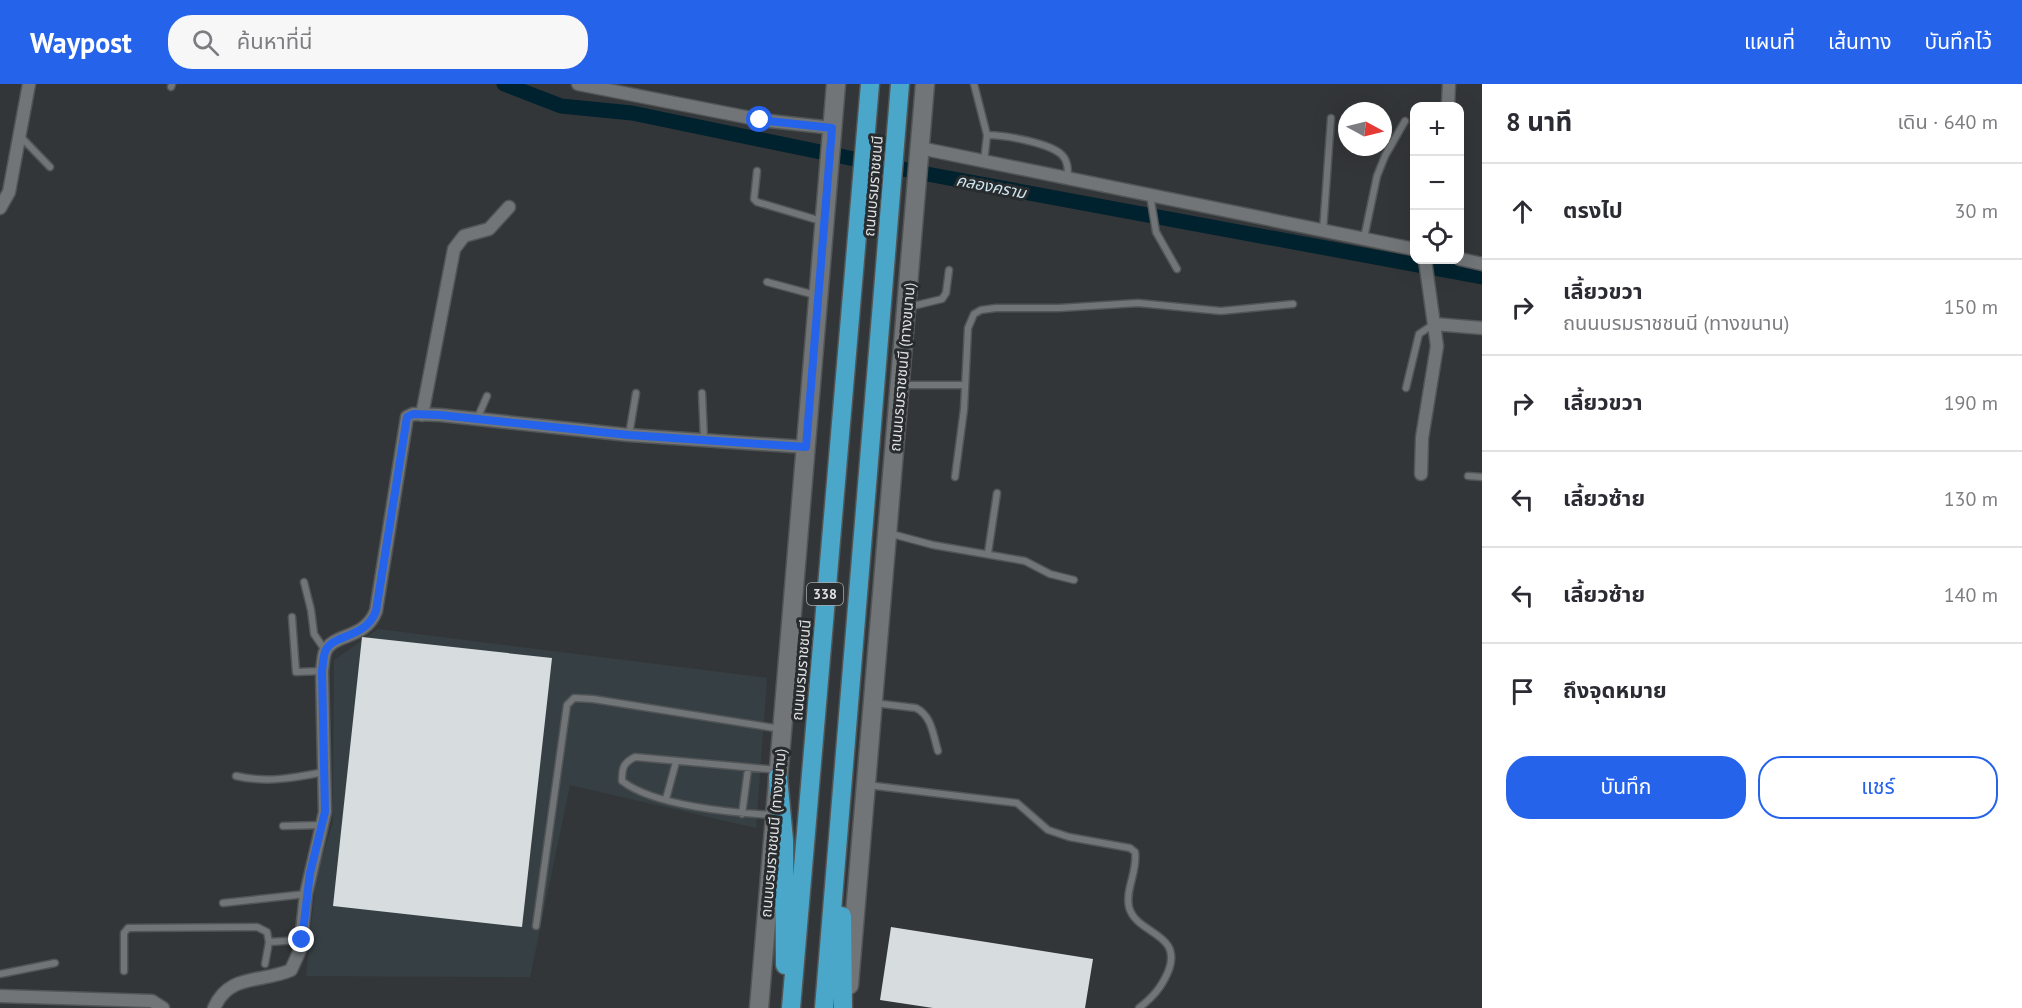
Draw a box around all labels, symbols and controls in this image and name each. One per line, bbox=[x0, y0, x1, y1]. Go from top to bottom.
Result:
search box bbox=[168, 15, 588, 69]
text: Waypost bbox=[30, 24, 132, 61]
icon: search bbox=[189, 26, 222, 59]
text: ค้นหาที่นี่ bbox=[237, 27, 313, 55]
text: แผนที่ bbox=[1744, 28, 1795, 55]
text: เส้นทาง bbox=[1828, 28, 1892, 55]
text: บันทึกไว้ bbox=[1925, 28, 1992, 55]
north arrow bbox=[1338, 102, 1392, 156]
map controls bbox=[1410, 102, 1464, 264]
button: + bbox=[1410, 102, 1464, 156]
text: 8 นาที bbox=[1506, 105, 1572, 138]
route start bbox=[746, 106, 772, 132]
text: เดิน · 640 m bbox=[1897, 109, 1998, 135]
street label: ถนนบรมราชชนนี bbox=[859, 135, 887, 237]
button: − bbox=[1410, 156, 1464, 210]
water label: คลองคราม bbox=[954, 169, 1029, 203]
icon: ahead bbox=[1506, 195, 1539, 228]
text: ตรงไป bbox=[1563, 196, 1623, 224]
text: 30 m bbox=[1955, 198, 1998, 224]
button: locate bbox=[1410, 210, 1464, 264]
text: เลี้ยวขวา bbox=[1563, 277, 1643, 305]
street label: ถนนบรมราชชนนี (ทางขนาน) bbox=[885, 282, 919, 452]
icon: right bbox=[1506, 291, 1539, 324]
text: 150 m bbox=[1944, 294, 1998, 320]
text: ถนนบรมราชชนนี (ทางขนาน) bbox=[1563, 310, 1789, 336]
icon: right bbox=[1506, 387, 1539, 420]
text: เลี้ยวขวา bbox=[1563, 388, 1643, 416]
text: 190 m bbox=[1944, 390, 1998, 416]
icon: left bbox=[1506, 483, 1539, 516]
text: เลี้ยวซ้าย bbox=[1563, 484, 1645, 512]
text: 130 m bbox=[1944, 486, 1998, 512]
icon: left bbox=[1506, 579, 1539, 612]
text: เลี้ยวซ้าย bbox=[1563, 580, 1645, 608]
text: 140 m bbox=[1944, 582, 1998, 608]
road number: 338 bbox=[807, 583, 843, 605]
street label: ถนนบรมราชชนนี bbox=[787, 619, 815, 721]
icon: arrive bbox=[1506, 675, 1539, 708]
text: ถึงจุดหมาย bbox=[1563, 676, 1667, 704]
street label: ถนนบรมราชชนนี (ทางขนาน) bbox=[756, 748, 790, 918]
button: บันทึก bbox=[1506, 756, 1746, 819]
button: แชร์ bbox=[1758, 756, 1998, 819]
route end bbox=[288, 926, 314, 952]

